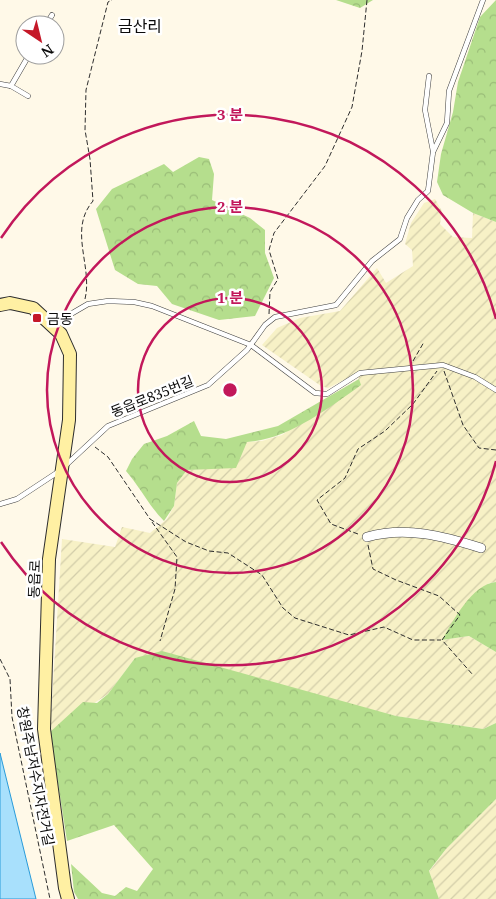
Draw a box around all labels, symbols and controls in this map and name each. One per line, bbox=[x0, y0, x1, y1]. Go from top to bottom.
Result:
north arrow bbox=[15, 15, 65, 65]
district label: 금산리 bbox=[118, 15, 162, 37]
text: N bbox=[38, 40, 58, 62]
text: 3 분 bbox=[217, 104, 243, 124]
text: 2 분 bbox=[217, 196, 243, 216]
text: 1 분 bbox=[217, 287, 243, 307]
place label: 금동 bbox=[47, 309, 73, 328]
marker: 금동 bbox=[31, 312, 43, 324]
street label: 동읍로835번길 bbox=[108, 371, 196, 421]
centre of rings bbox=[221, 381, 239, 399]
street label: 동읍로 bbox=[24, 559, 44, 599]
street label: 창원주남저수지자전거길 bbox=[13, 705, 59, 847]

